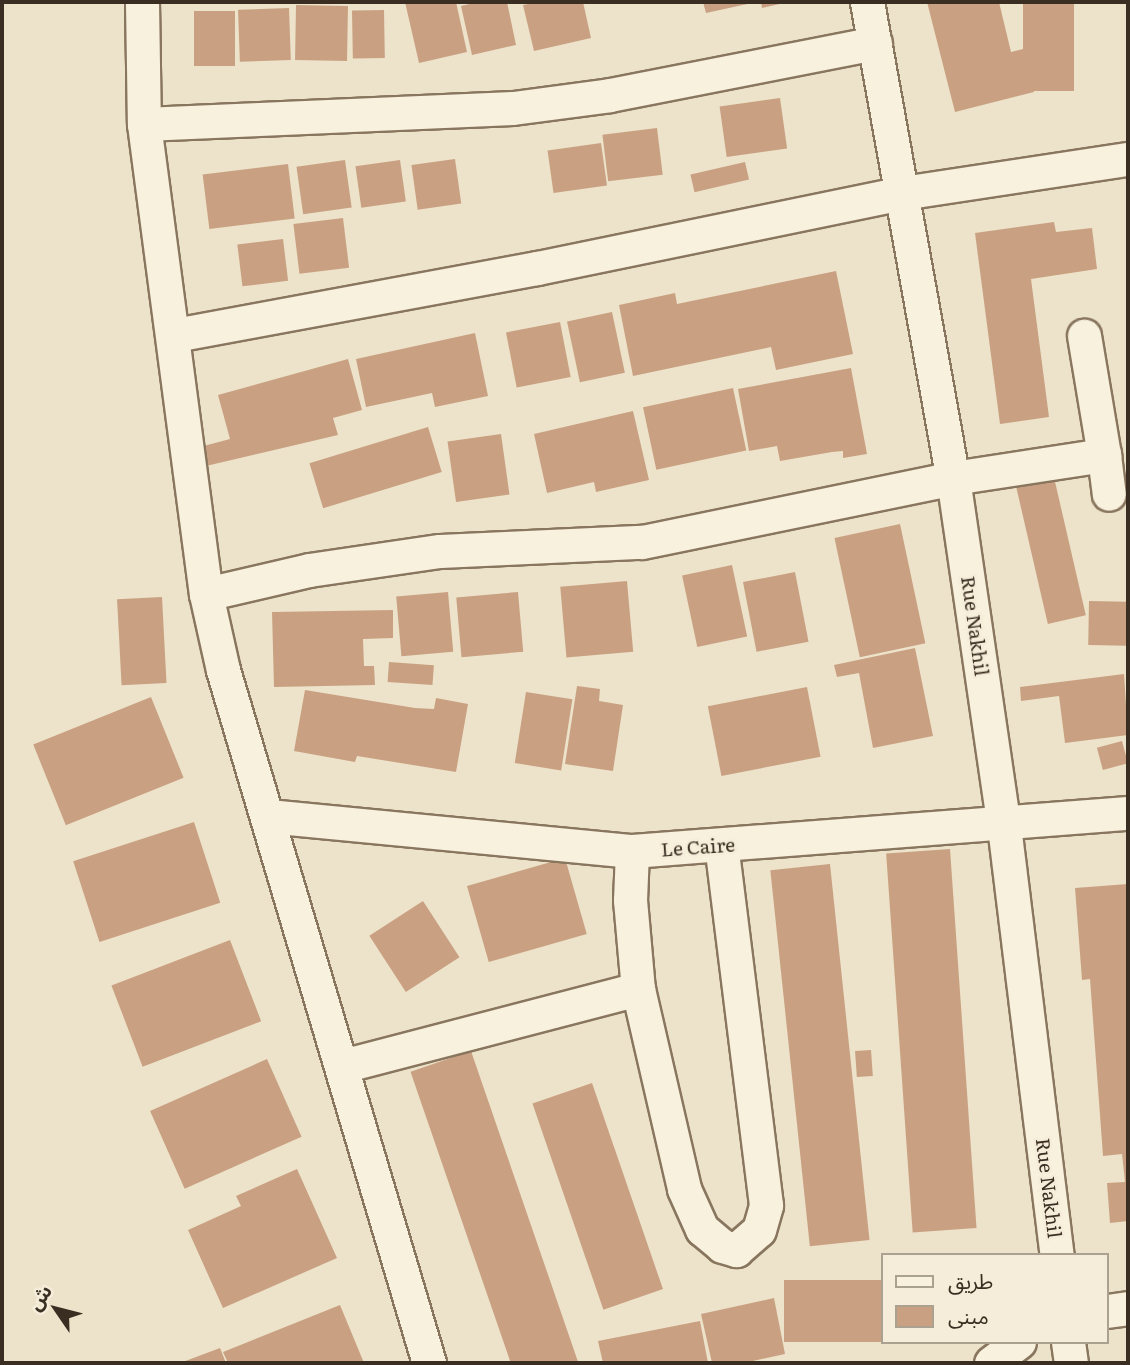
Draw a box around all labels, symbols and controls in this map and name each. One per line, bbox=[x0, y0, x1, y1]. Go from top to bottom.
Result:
street label: Rue Nakhil bbox=[957, 575, 993, 677]
street label: Le Caire bbox=[660, 833, 736, 861]
street label: Rue Nakhil bbox=[1032, 1137, 1066, 1239]
legend bbox=[881, 1253, 1109, 1344]
text: طريق bbox=[948, 1264, 993, 1295]
north arrow bbox=[21, 1274, 91, 1344]
text: ش bbox=[20, 1278, 58, 1316]
text: مبنى bbox=[948, 1299, 989, 1330]

